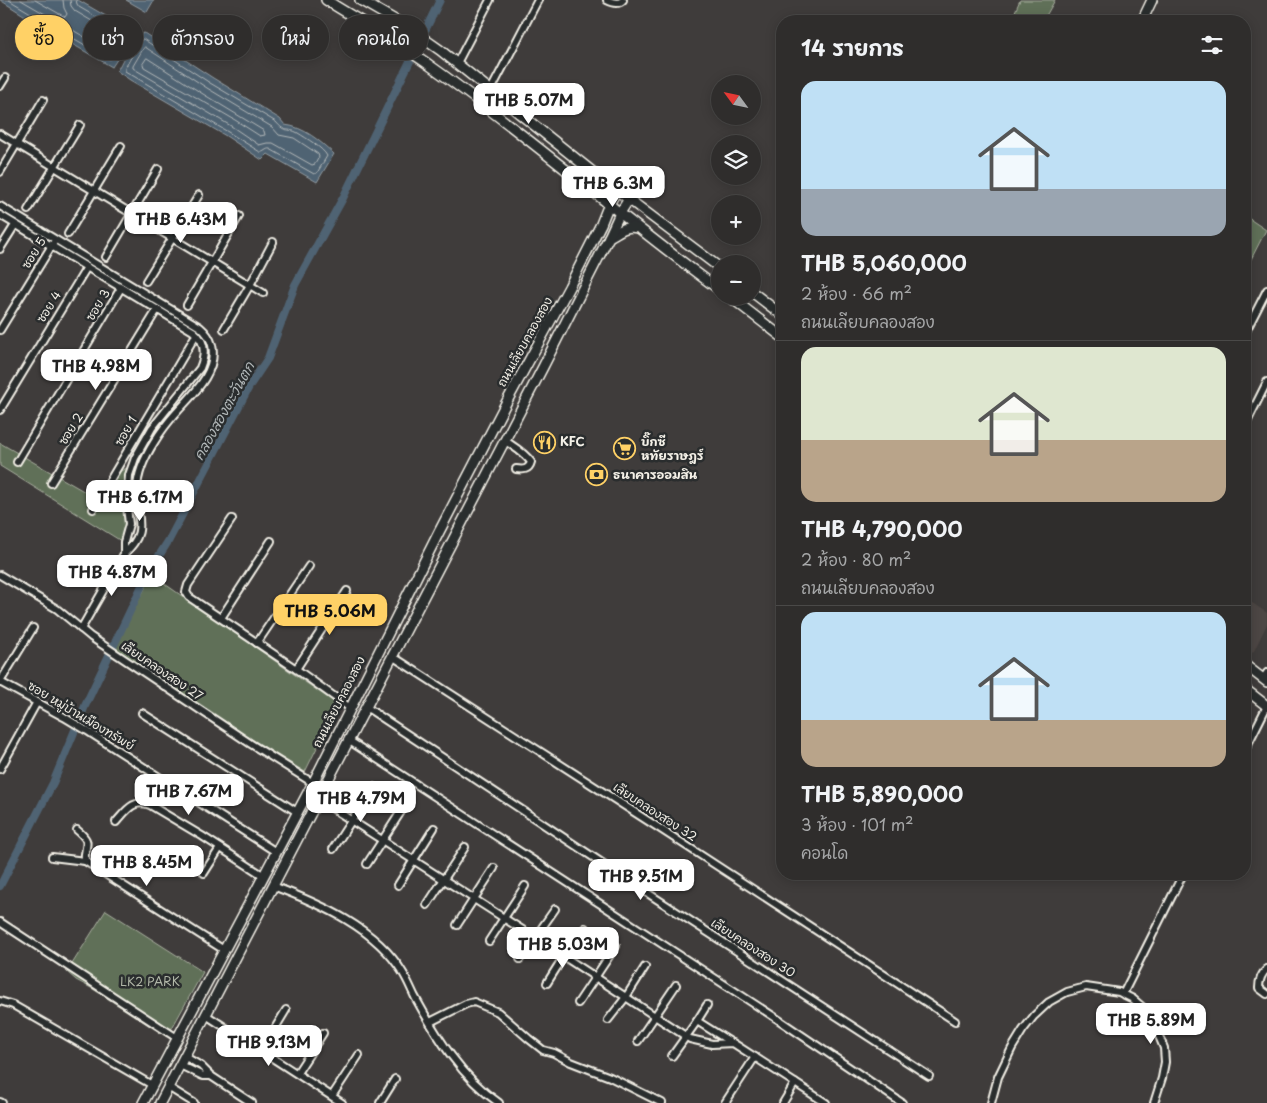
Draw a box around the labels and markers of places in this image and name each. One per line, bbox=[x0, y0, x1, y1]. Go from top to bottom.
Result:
pin: THB 5.07M bbox=[472, 82, 586, 125]
pin: THB 6.3M bbox=[561, 166, 665, 208]
pin: THB 6.43M bbox=[124, 202, 238, 244]
pin: THB 4.98M bbox=[39, 348, 153, 391]
restaurant icon: KFC bbox=[532, 430, 556, 454]
place label: KFC bbox=[560, 432, 585, 450]
place label: บิ๊กซี หทัยราษฎร์ bbox=[641, 432, 704, 464]
supermarket icon: บิ๊กซี หทัยราษฎร์ bbox=[613, 437, 637, 461]
bank icon: ธนาคารออมสิน bbox=[585, 463, 609, 487]
place label: ธนาคารออมสิน bbox=[613, 465, 698, 483]
pin: THB 6.17M bbox=[83, 480, 197, 522]
pin: THB 4.87M bbox=[55, 554, 169, 597]
pin: THB 5.06M bbox=[273, 594, 387, 636]
pin: THB 7.67M bbox=[132, 774, 246, 816]
pin: THB 4.79M bbox=[304, 780, 418, 823]
pin: THB 8.45M bbox=[90, 844, 204, 887]
pin: THB 9.51M bbox=[584, 858, 698, 901]
pin: THB 5.03M bbox=[506, 926, 620, 969]
pin: THB 5.89M bbox=[1094, 1002, 1208, 1045]
pin: THB 9.13M bbox=[212, 1024, 326, 1067]

